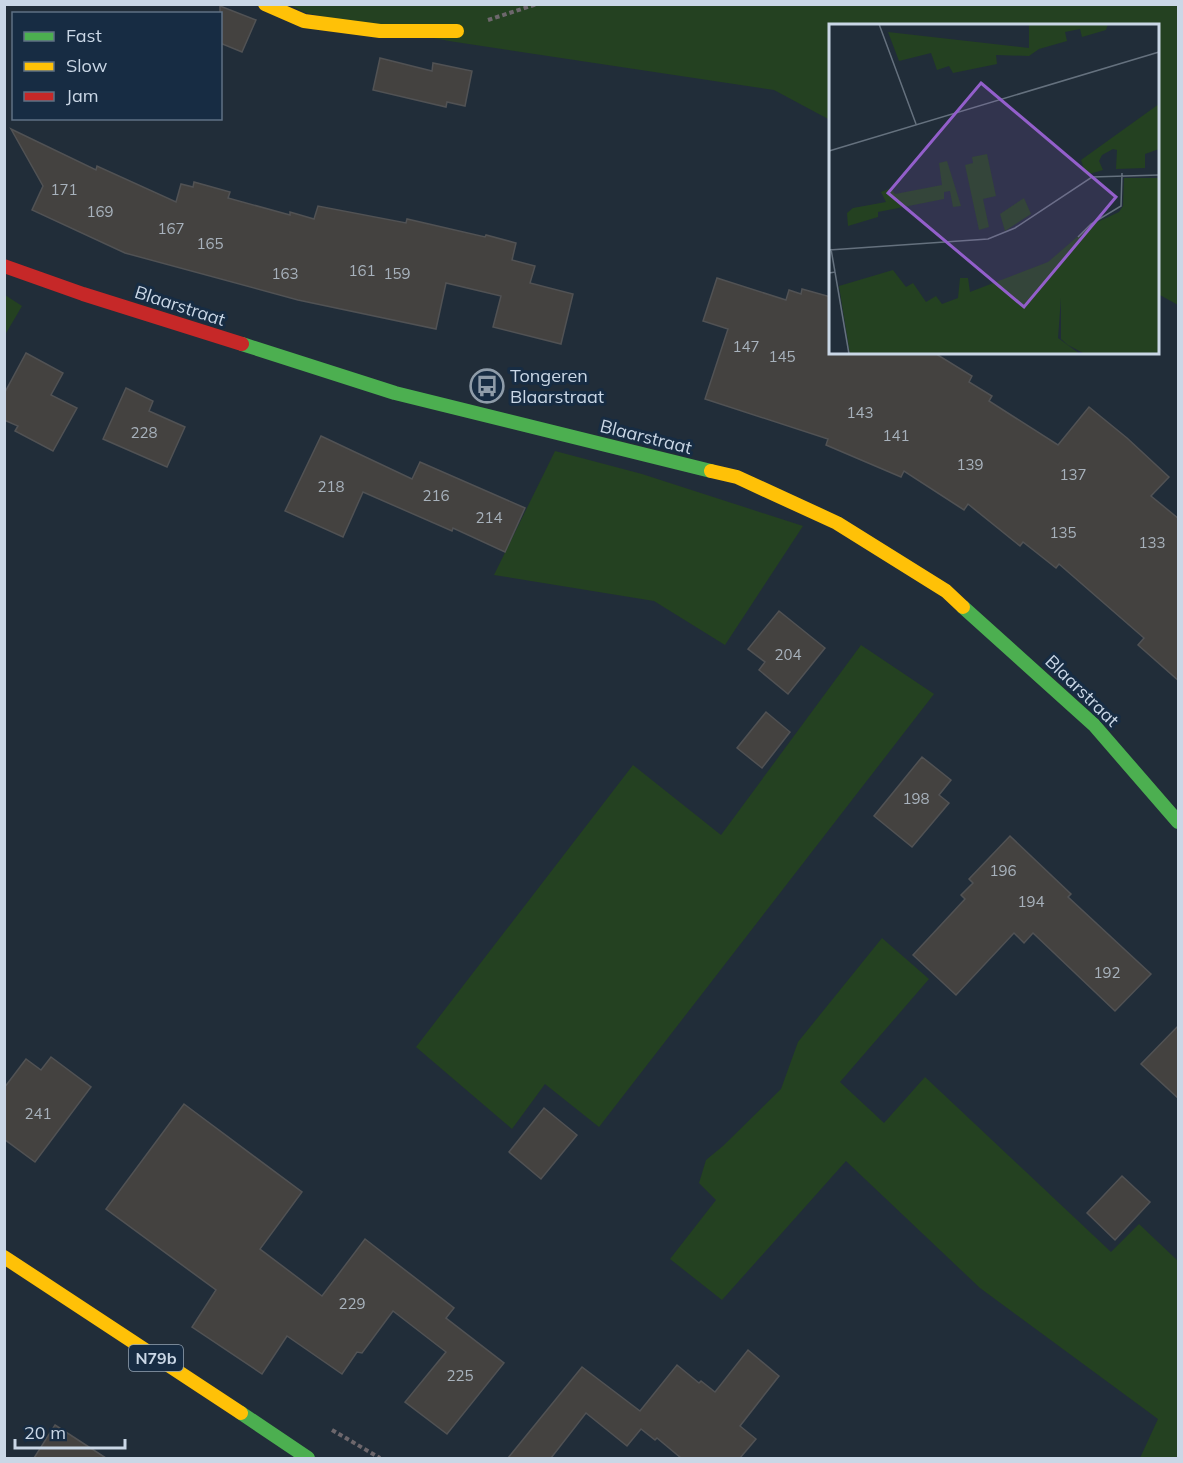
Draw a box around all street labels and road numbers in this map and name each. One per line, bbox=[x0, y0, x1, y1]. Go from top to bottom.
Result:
street label: Blaarstraat bbox=[132, 280, 228, 331]
street label: Blaarstraat bbox=[598, 414, 695, 459]
street label: Blaarstraat bbox=[1041, 650, 1124, 732]
road number: N79b bbox=[129, 1345, 183, 1371]

